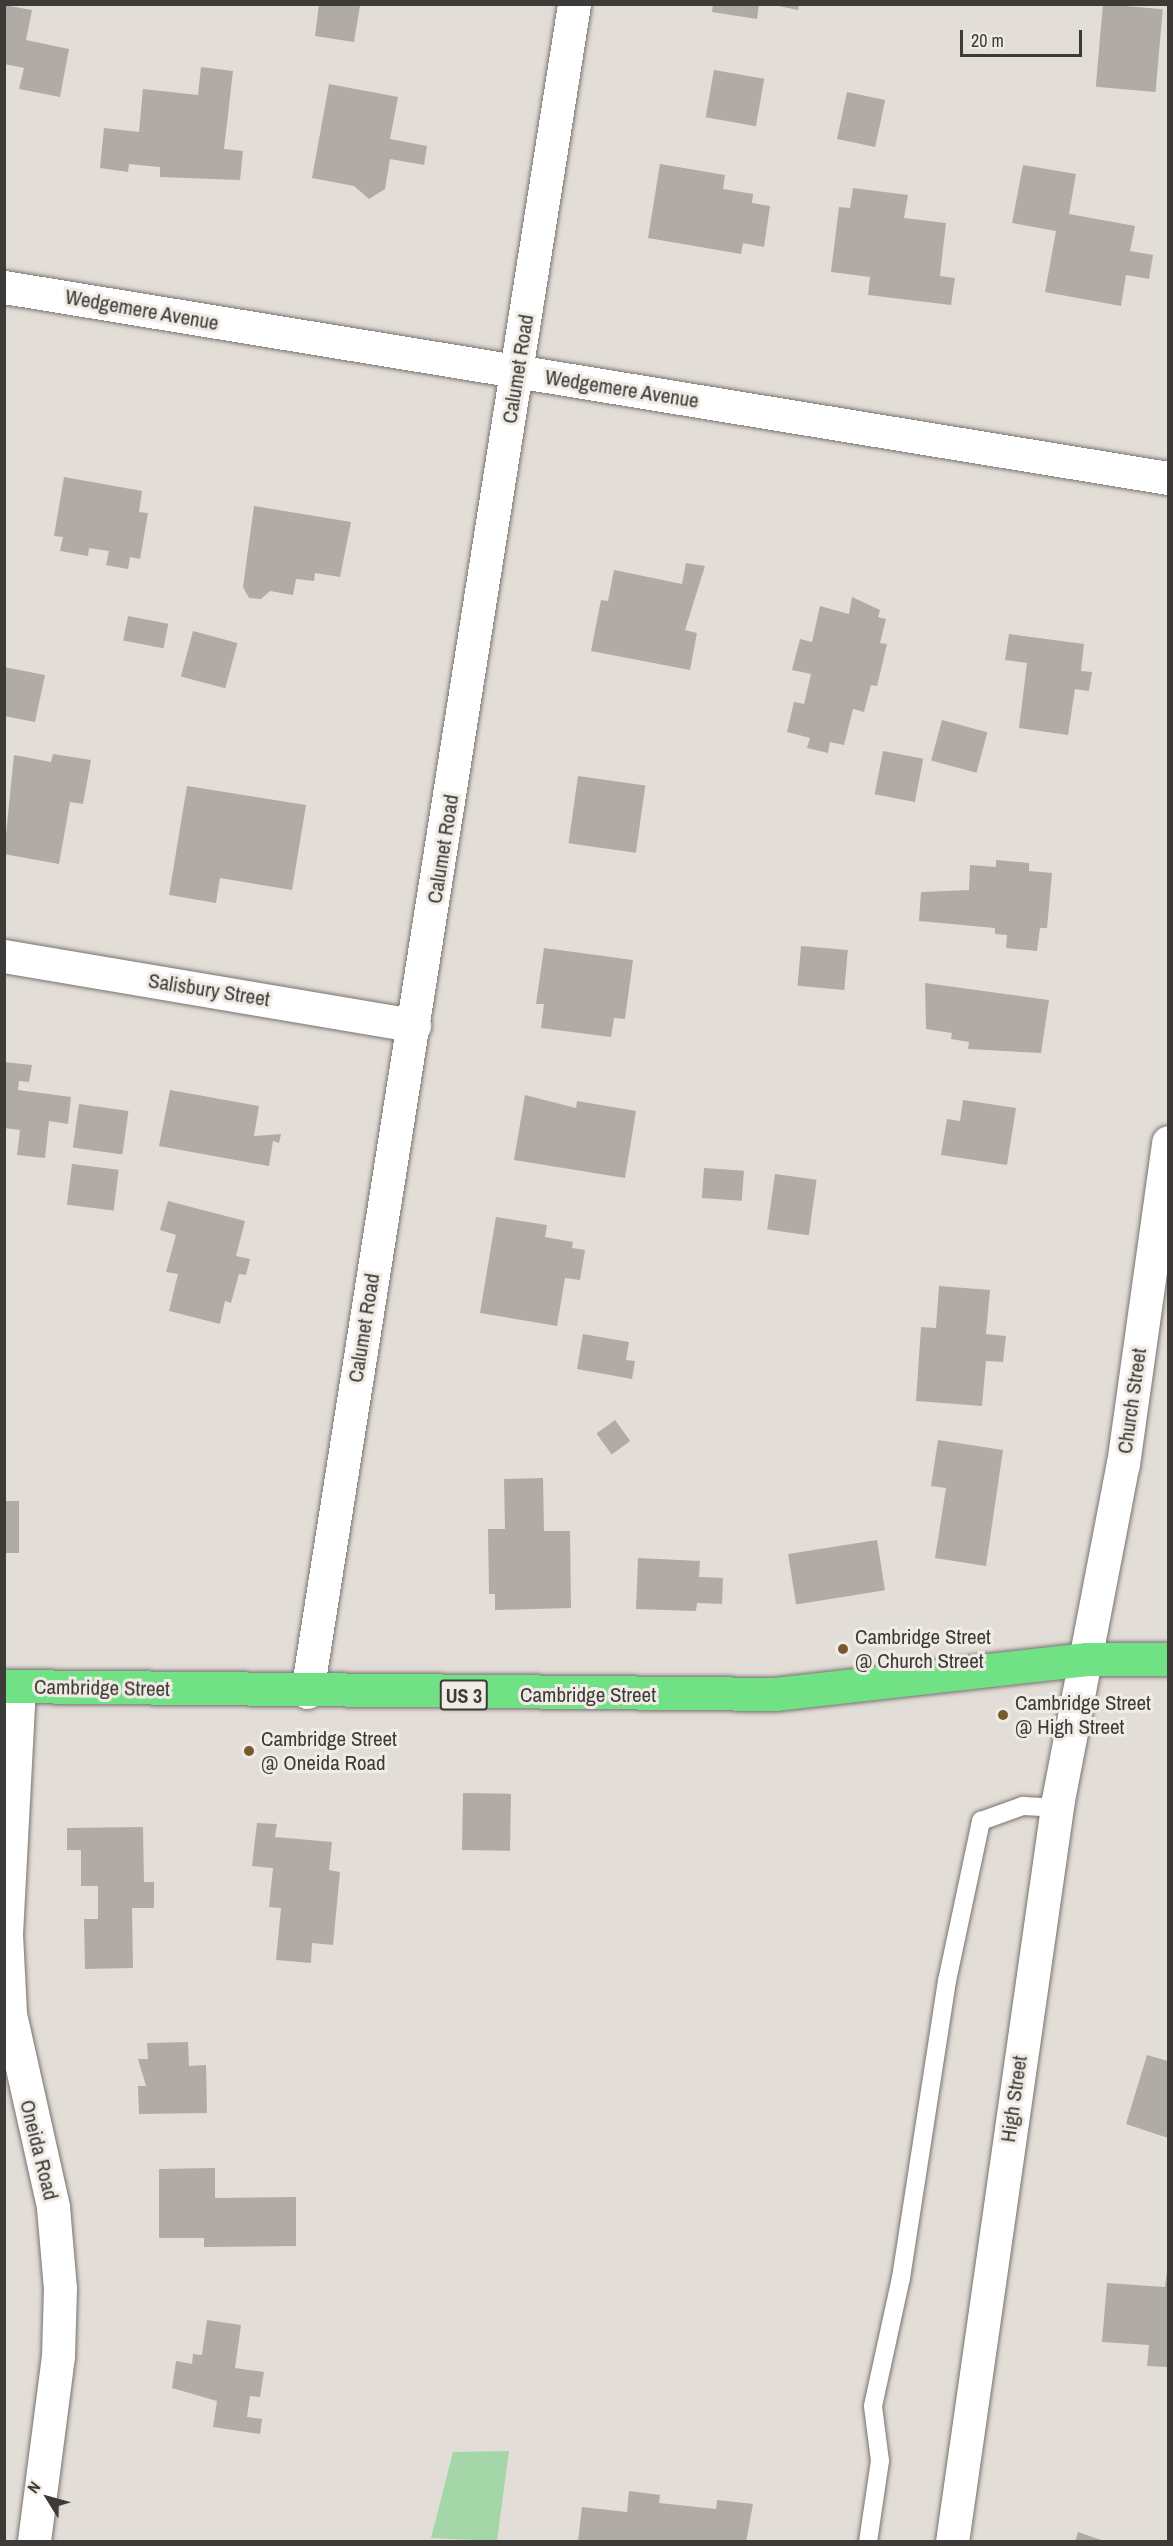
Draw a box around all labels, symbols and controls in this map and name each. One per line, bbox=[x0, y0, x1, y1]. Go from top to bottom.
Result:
scale bar bbox=[963, 18, 1084, 56]
text: 20 m bbox=[971, 28, 1004, 53]
street label: Wedgemere Avenue bbox=[63, 284, 221, 336]
street label: Calumet Road bbox=[497, 313, 539, 425]
street label: Wedgemere Avenue bbox=[543, 364, 701, 414]
street label: Calumet Road bbox=[422, 793, 464, 905]
street label: Salisbury Street bbox=[147, 968, 271, 1012]
street label: Calumet Road bbox=[343, 1272, 385, 1384]
street label: Church Street bbox=[1112, 1347, 1152, 1455]
place label: Cambridge Street @ Church Street bbox=[855, 1624, 991, 1674]
marker: Cambridge Street @ Church Street bbox=[836, 1642, 850, 1656]
street label: Cambridge Street bbox=[34, 1674, 170, 1702]
road number: US 3 bbox=[438, 1678, 490, 1712]
street label: Cambridge Street bbox=[520, 1682, 656, 1708]
place label: Cambridge Street @ High Street bbox=[1015, 1690, 1151, 1740]
marker: Cambridge Street @ High Street bbox=[996, 1708, 1010, 1722]
place label: Cambridge Street @ Oneida Road bbox=[261, 1726, 397, 1776]
marker: Cambridge Street @ Oneida Road bbox=[242, 1744, 256, 1758]
street label: High Street bbox=[995, 2054, 1033, 2144]
street label: Oneida Road bbox=[14, 2097, 64, 2203]
north arrow bbox=[18, 2468, 78, 2528]
text: N bbox=[22, 2477, 45, 2498]

